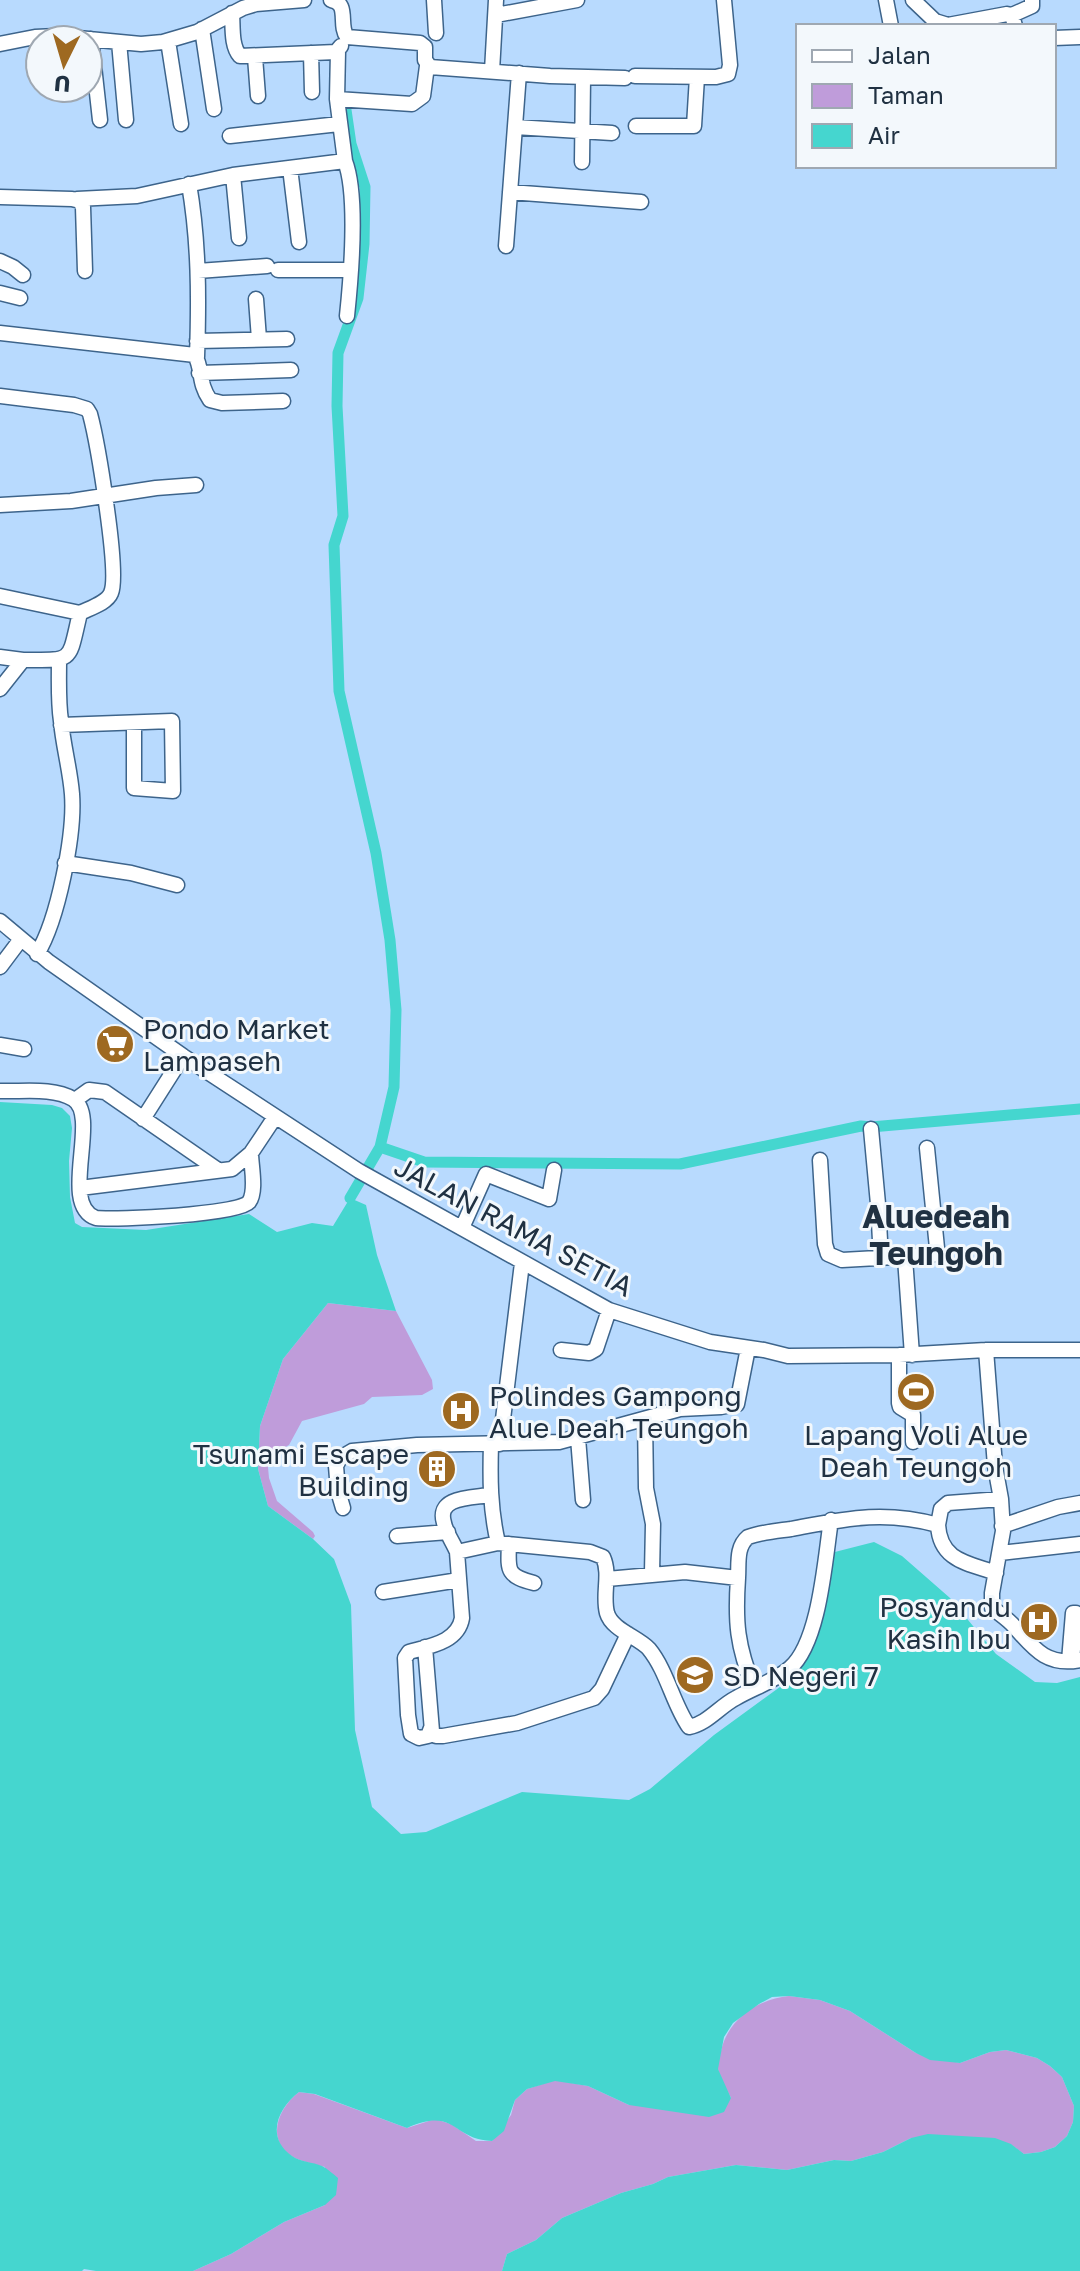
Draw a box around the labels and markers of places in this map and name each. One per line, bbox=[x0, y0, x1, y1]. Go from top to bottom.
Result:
place label: Pondo Market Lampaseh bbox=[143, 1012, 330, 1077]
supermarket icon: Pondo Market Lampaseh bbox=[94, 1023, 136, 1065]
sports icon: Lapang Voli Alue Deah Teungoh bbox=[895, 1371, 937, 1413]
place label: Polindes Gampong Alue Deah Teungoh bbox=[489, 1379, 749, 1444]
hospital icon: Polindes Gampong Alue Deah Teungoh bbox=[440, 1390, 482, 1432]
place label: Lapang Voli Alue Deah Teungoh bbox=[804, 1418, 1028, 1483]
place label: Tsunami Escape Building bbox=[193, 1437, 409, 1502]
building icon: Tsunami Escape Building bbox=[416, 1448, 458, 1490]
place label: Posyandu Kasih Ibu bbox=[879, 1590, 1011, 1655]
hospital icon: Posyandu Kasih Ibu bbox=[1018, 1601, 1060, 1643]
school or university icon: SD Negeri 7 bbox=[674, 1654, 716, 1696]
place label: SD Negeri 7 bbox=[723, 1659, 879, 1692]

